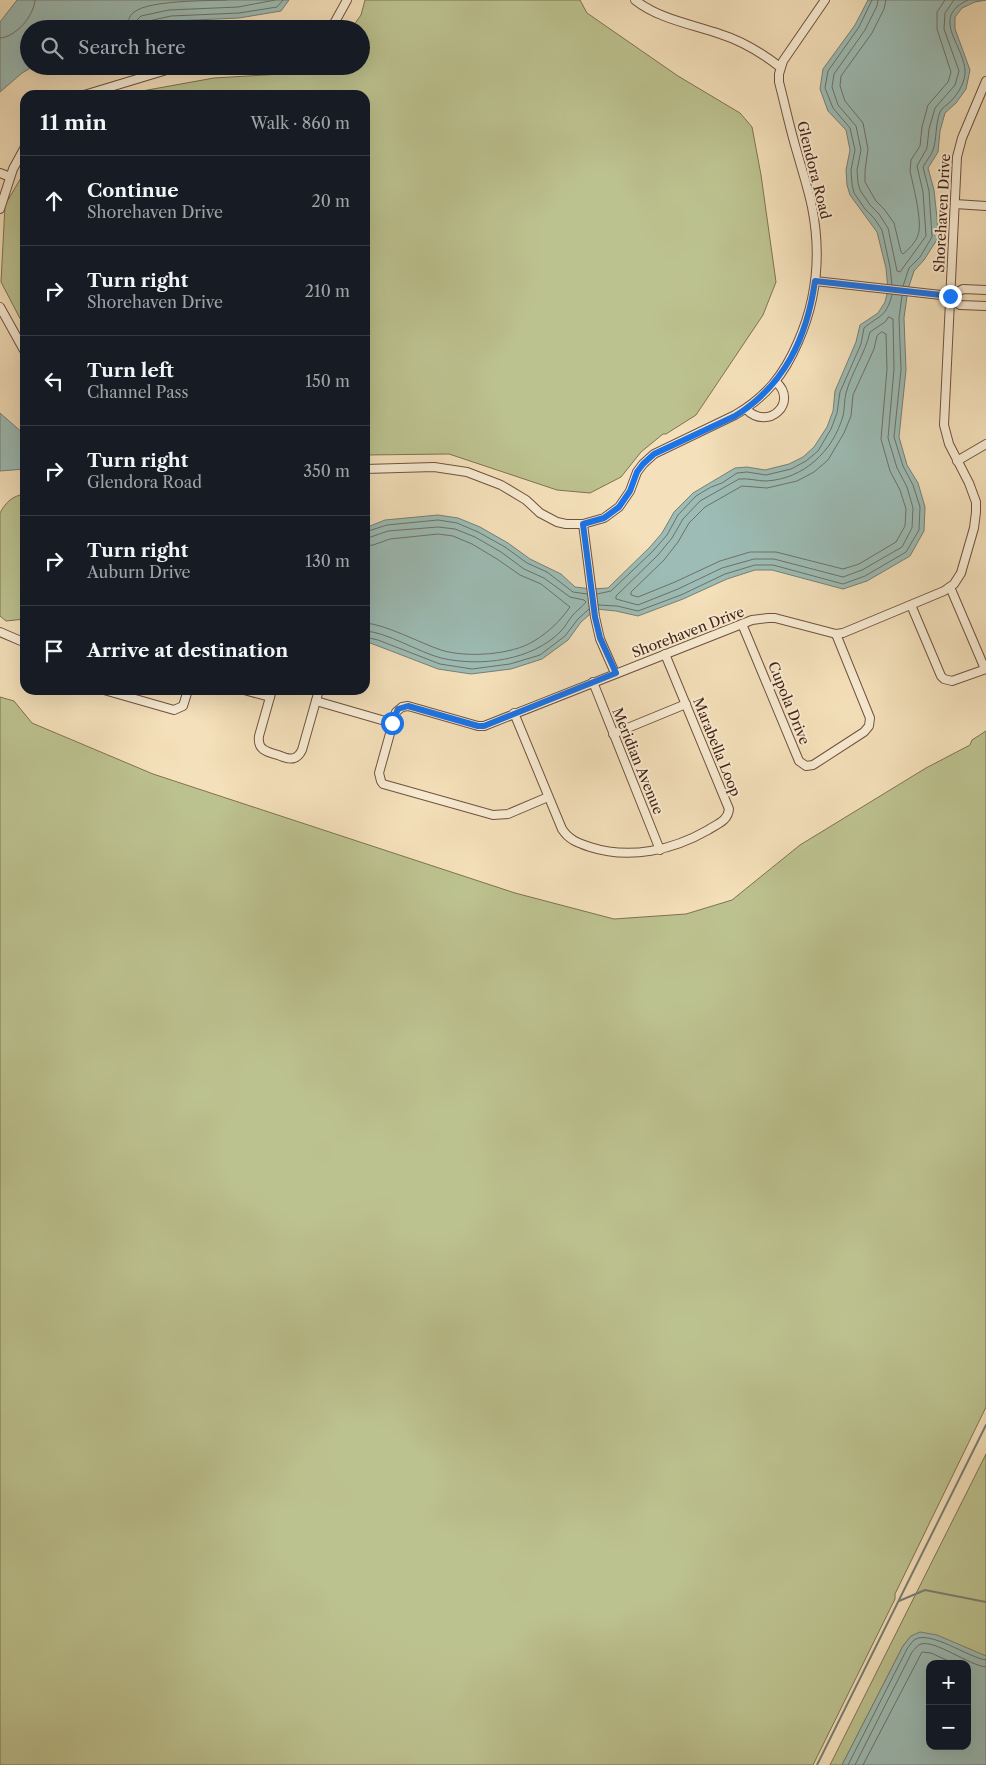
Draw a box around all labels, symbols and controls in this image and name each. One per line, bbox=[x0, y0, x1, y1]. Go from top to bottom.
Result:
search box bbox=[20, 20, 370, 75]
icon: search bbox=[38, 34, 66, 62]
text: Search here bbox=[78, 36, 186, 59]
text: 11 min bbox=[40, 110, 107, 135]
text: Walk · 860 m bbox=[251, 113, 350, 133]
street label: Glendora Road bbox=[793, 119, 835, 221]
street label: Shorehaven Drive bbox=[930, 153, 954, 273]
text: Continue bbox=[87, 179, 179, 202]
icon: ahead bbox=[40, 187, 68, 215]
text: 20 m bbox=[311, 191, 350, 211]
text: Shorehaven Drive bbox=[87, 202, 223, 222]
text: Turn right bbox=[87, 269, 188, 292]
icon: right bbox=[40, 277, 68, 305]
text: 210 m bbox=[305, 281, 350, 301]
route end bbox=[939, 285, 962, 308]
text: Shorehaven Drive bbox=[87, 292, 223, 312]
text: Turn left bbox=[87, 359, 174, 382]
icon: left bbox=[40, 367, 68, 395]
text: 150 m bbox=[305, 371, 350, 391]
text: Channel Pass bbox=[87, 382, 189, 402]
text: Turn right bbox=[87, 449, 188, 472]
icon: right bbox=[40, 457, 68, 485]
text: 350 m bbox=[303, 461, 350, 481]
text: Glendora Road bbox=[87, 472, 202, 492]
text: Turn right bbox=[87, 539, 188, 562]
icon: right bbox=[40, 547, 68, 575]
text: 130 m bbox=[305, 551, 350, 571]
text: Auburn Drive bbox=[87, 562, 191, 582]
street label: Shorehaven Drive bbox=[629, 602, 747, 662]
icon: arrive bbox=[40, 637, 68, 665]
text: Arrive at destination bbox=[87, 639, 288, 662]
street label: Cupola Drive bbox=[764, 659, 814, 747]
street label: Marabella Loop bbox=[689, 695, 745, 799]
street label: Meridian Avenue bbox=[608, 705, 668, 817]
route start bbox=[381, 712, 404, 735]
map controls bbox=[926, 1660, 971, 1750]
button: + bbox=[926, 1660, 971, 1705]
button: − bbox=[926, 1705, 971, 1750]

